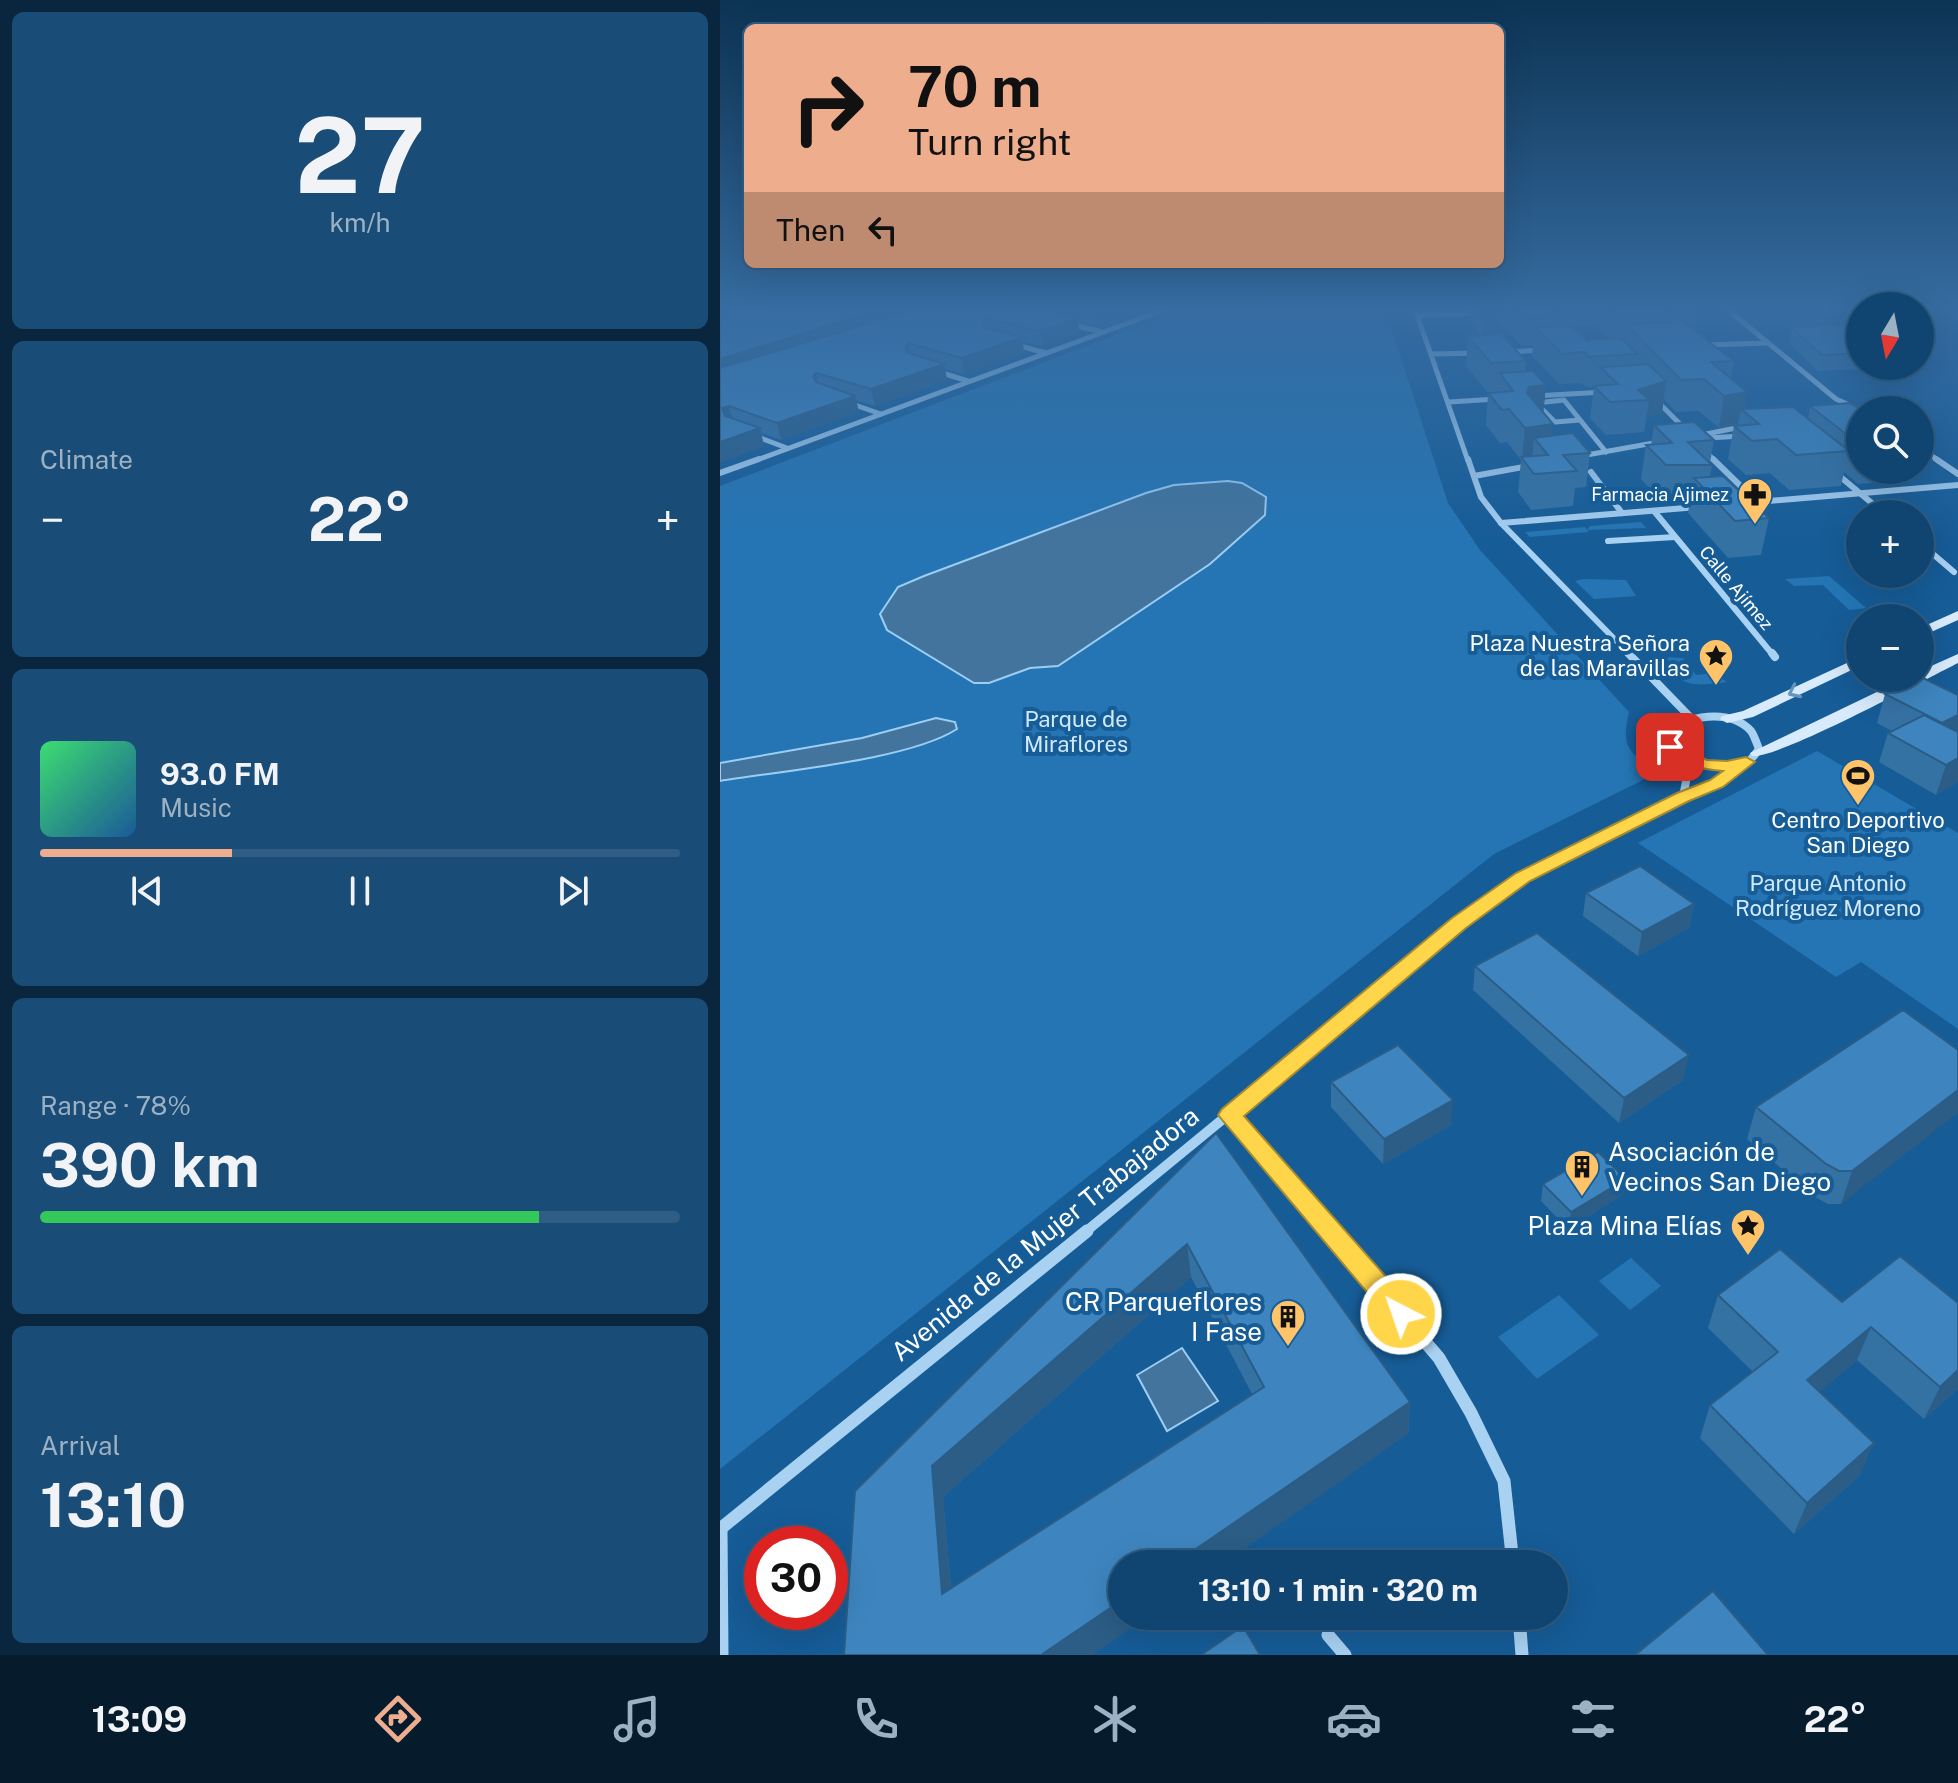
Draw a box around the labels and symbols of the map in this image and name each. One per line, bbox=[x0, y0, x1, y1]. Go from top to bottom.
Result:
north arrow bbox=[1846, 292, 1934, 380]
pharmacy icon: Farmacia Ajimez bbox=[1736, 476, 1774, 526]
place label: Farmacia Ajimez bbox=[1591, 484, 1729, 505]
street label: Calle Ajímez bbox=[1695, 541, 1778, 634]
place label: Plaza Nuestra Señora de las Maravillas bbox=[1470, 630, 1690, 681]
place icon: Plaza Nuestra Señora de las Maravillas bbox=[1697, 637, 1735, 687]
one-way arrow bbox=[1788, 682, 1802, 698]
park label: Parque de Miraflores bbox=[1024, 706, 1128, 757]
pin bbox=[1636, 713, 1704, 781]
sports icon: Centro Deportivo San Diego bbox=[1839, 757, 1877, 807]
place label: Centro Deportivo San Diego bbox=[1771, 807, 1945, 858]
park label: Parque Antonio Rodríguez Moreno bbox=[1735, 870, 1921, 921]
street label: Avenida de la Mujer Trabajadora bbox=[885, 1100, 1205, 1367]
place label: Asociación de Vecinos San Diego bbox=[1608, 1136, 1831, 1197]
building icon: Asociación de Vecinos San Diego bbox=[1563, 1148, 1601, 1198]
place icon: Plaza Mina Elías bbox=[1729, 1207, 1767, 1257]
place label: Plaza Mina Elías bbox=[1528, 1210, 1722, 1241]
position arrow bbox=[1359, 1272, 1443, 1356]
place label: CR Parqueflores I Fase bbox=[1065, 1286, 1262, 1347]
building icon: CR Parqueflores I Fase bbox=[1269, 1298, 1307, 1348]
speed limit sign: 30 bbox=[744, 1526, 848, 1630]

